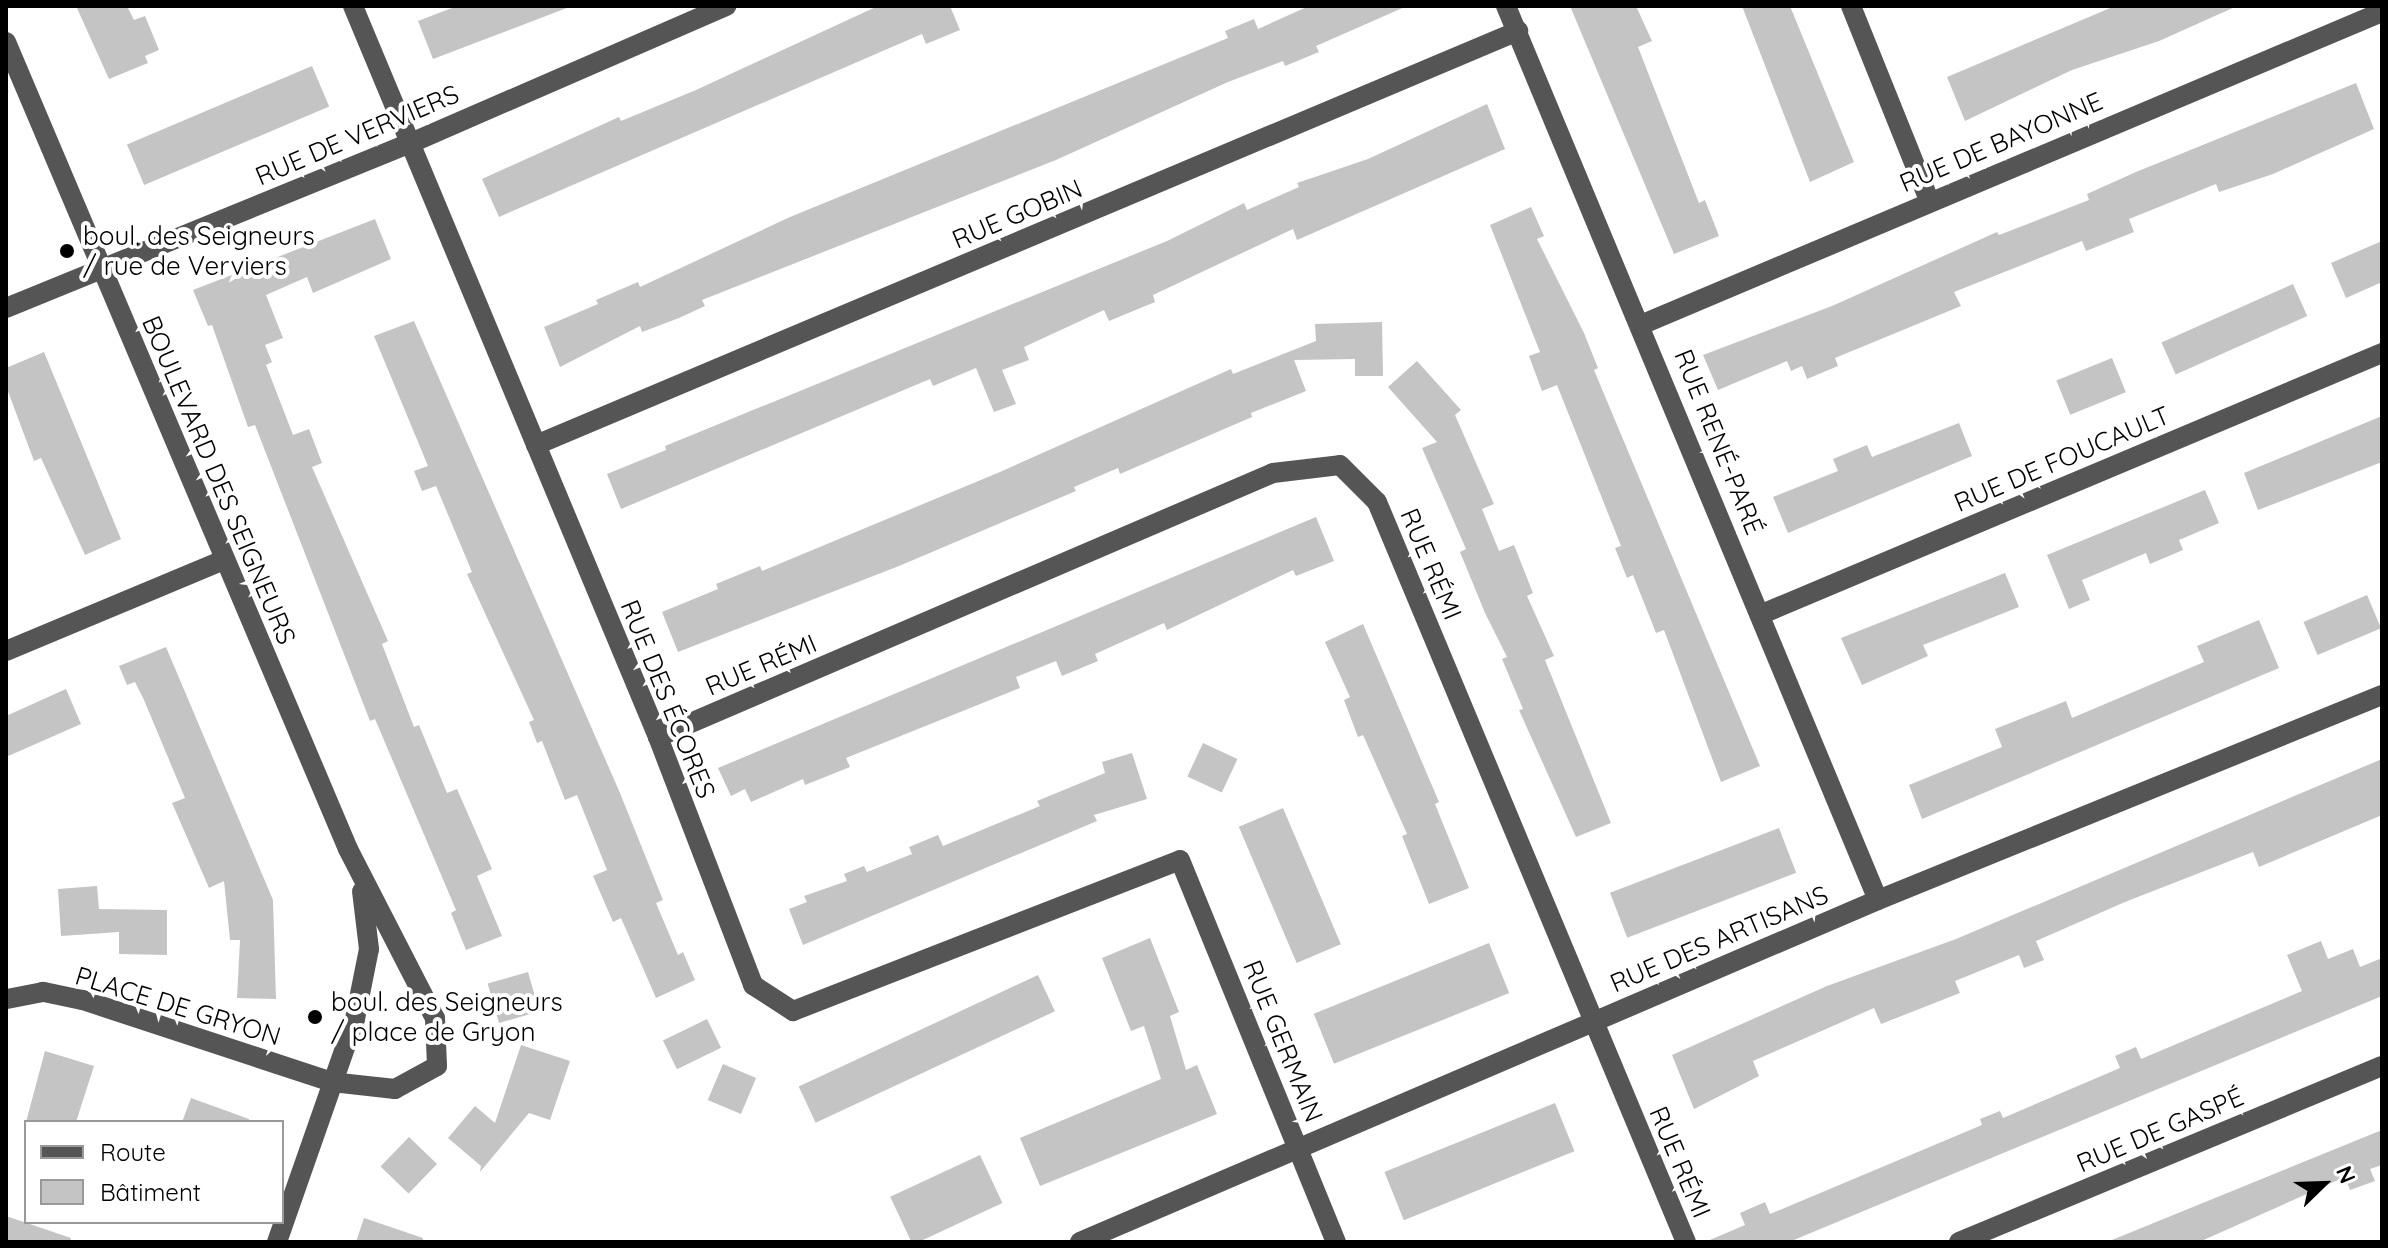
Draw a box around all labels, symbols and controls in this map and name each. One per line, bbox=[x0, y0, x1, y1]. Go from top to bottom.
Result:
street label: RUE DE VERVIERS bbox=[251, 78, 463, 192]
street label: RUE DE BAYONNE bbox=[1895, 85, 2107, 199]
street label: RUE GOBIN bbox=[947, 173, 1087, 255]
place label: boul. des Seigneurs / rue de Verviers bbox=[83, 220, 315, 282]
marker: boul. des Seigneurs / rue de Verviers bbox=[58, 242, 76, 260]
street label: BOULEVARD DES SEIGNEURS bbox=[136, 311, 302, 649]
street label: RUE RENÉ-PARÉ bbox=[1668, 345, 1770, 539]
street label: RUE DE FOUCAULT bbox=[1949, 399, 2175, 519]
street label: RUE RÉMI bbox=[1394, 504, 1468, 624]
street label: RUE DES ÉCORES bbox=[614, 595, 722, 803]
street label: RUE RÉMI bbox=[701, 628, 821, 702]
street label: RUE DES ARTISANS bbox=[1605, 879, 1833, 999]
street label: RUE GERMAIN bbox=[1236, 956, 1330, 1126]
street label: PLACE DE GRYON bbox=[72, 960, 284, 1052]
place label: boul. des Seigneurs / place de Gryon bbox=[331, 986, 563, 1048]
marker: boul. des Seigneurs / place de Gryon bbox=[306, 1008, 324, 1026]
street label: RUE DE GASPÉ bbox=[2072, 1081, 2248, 1179]
street label: RUE RÉMI bbox=[1643, 1102, 1717, 1222]
legend bbox=[24, 1120, 284, 1224]
text: Route bbox=[100, 1137, 166, 1167]
north arrow bbox=[2284, 1144, 2364, 1224]
text: N bbox=[2330, 1162, 2362, 1188]
text: Bâtiment bbox=[100, 1177, 201, 1207]

